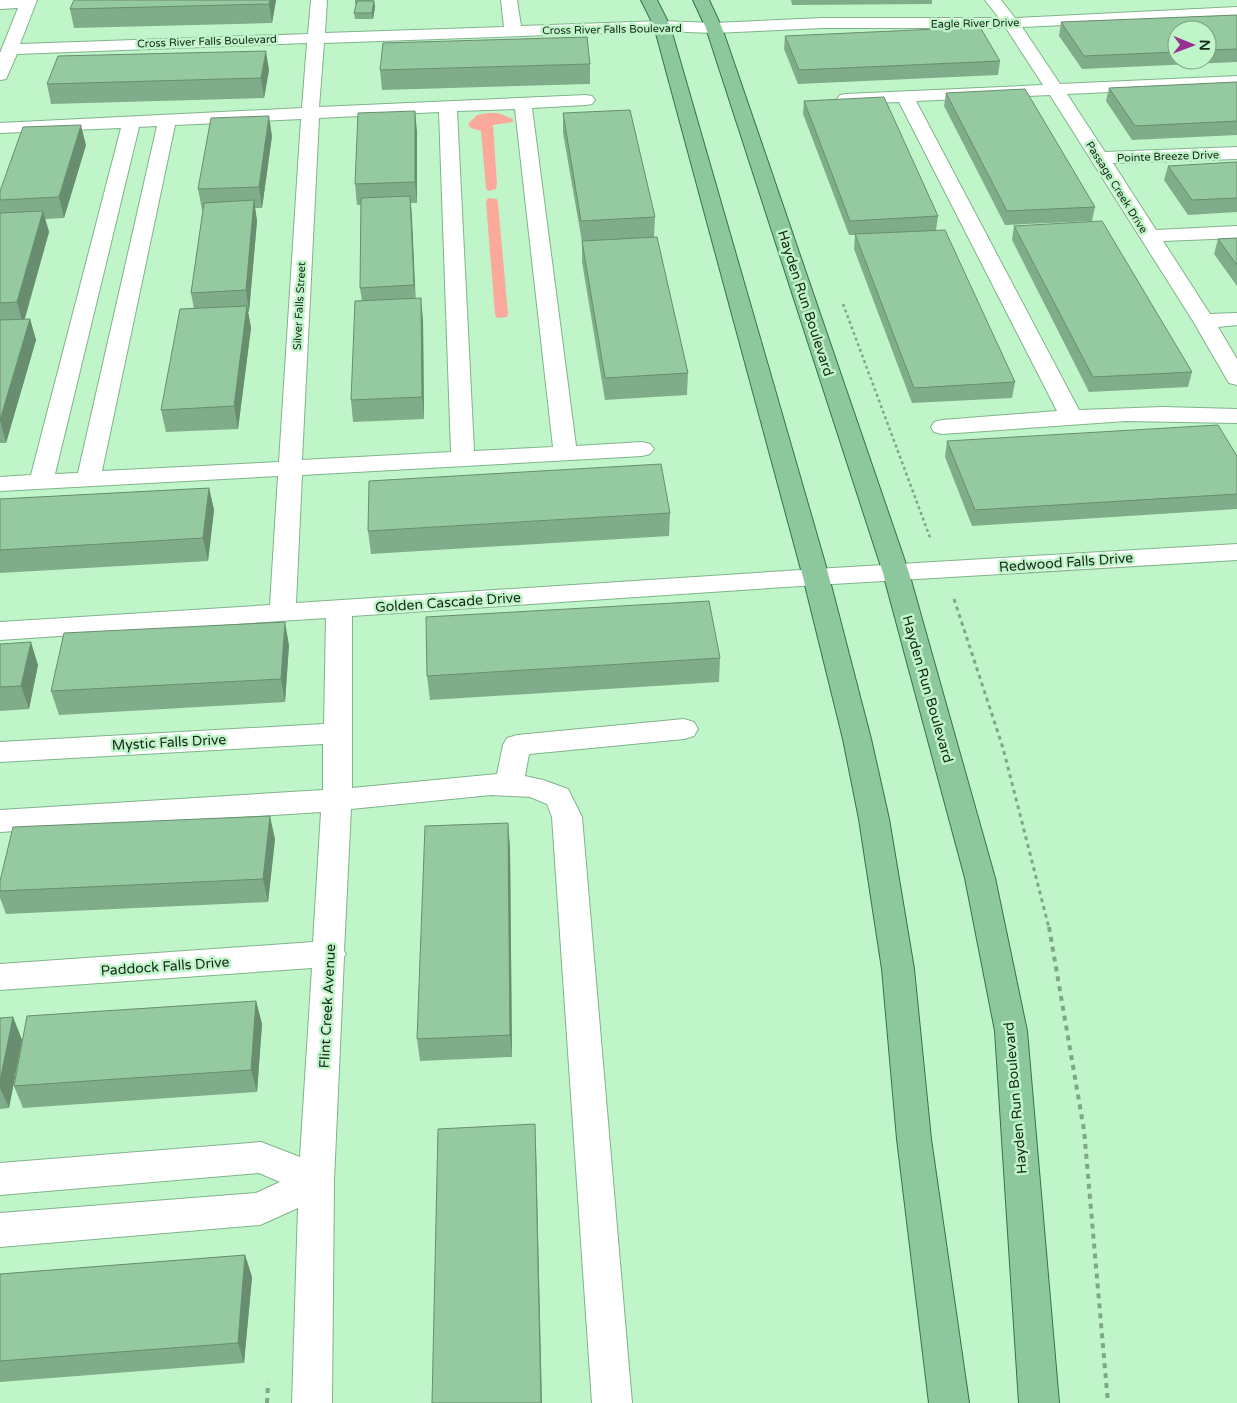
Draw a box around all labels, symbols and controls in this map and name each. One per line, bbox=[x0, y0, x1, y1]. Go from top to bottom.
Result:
street label: Eagle River Drive bbox=[931, 16, 1019, 31]
north arrow bbox=[1167, 20, 1217, 70]
street label: Cross River Falls Boulevard bbox=[542, 22, 682, 37]
street label: Cross River Falls Boulevard bbox=[137, 33, 277, 50]
text: N bbox=[1196, 39, 1213, 51]
street label: Passage Creek Drive bbox=[1083, 139, 1150, 236]
street label: Pointe Breeze Drive bbox=[1117, 148, 1219, 165]
street label: Hayden Run Boulevard bbox=[774, 228, 837, 378]
street label: Silver Falls Street bbox=[291, 262, 308, 350]
street label: Redwood Falls Drive bbox=[998, 549, 1134, 576]
street label: Golden Cascade Drive bbox=[375, 589, 522, 616]
street label: Hayden Run Boulevard bbox=[898, 613, 957, 765]
street label: Mystic Falls Drive bbox=[111, 731, 227, 754]
street label: Flint Creek Avenue bbox=[316, 943, 339, 1069]
street label: Paddock Falls Drive bbox=[100, 954, 230, 979]
street label: Hayden Run Boulevard bbox=[1000, 1021, 1031, 1175]

